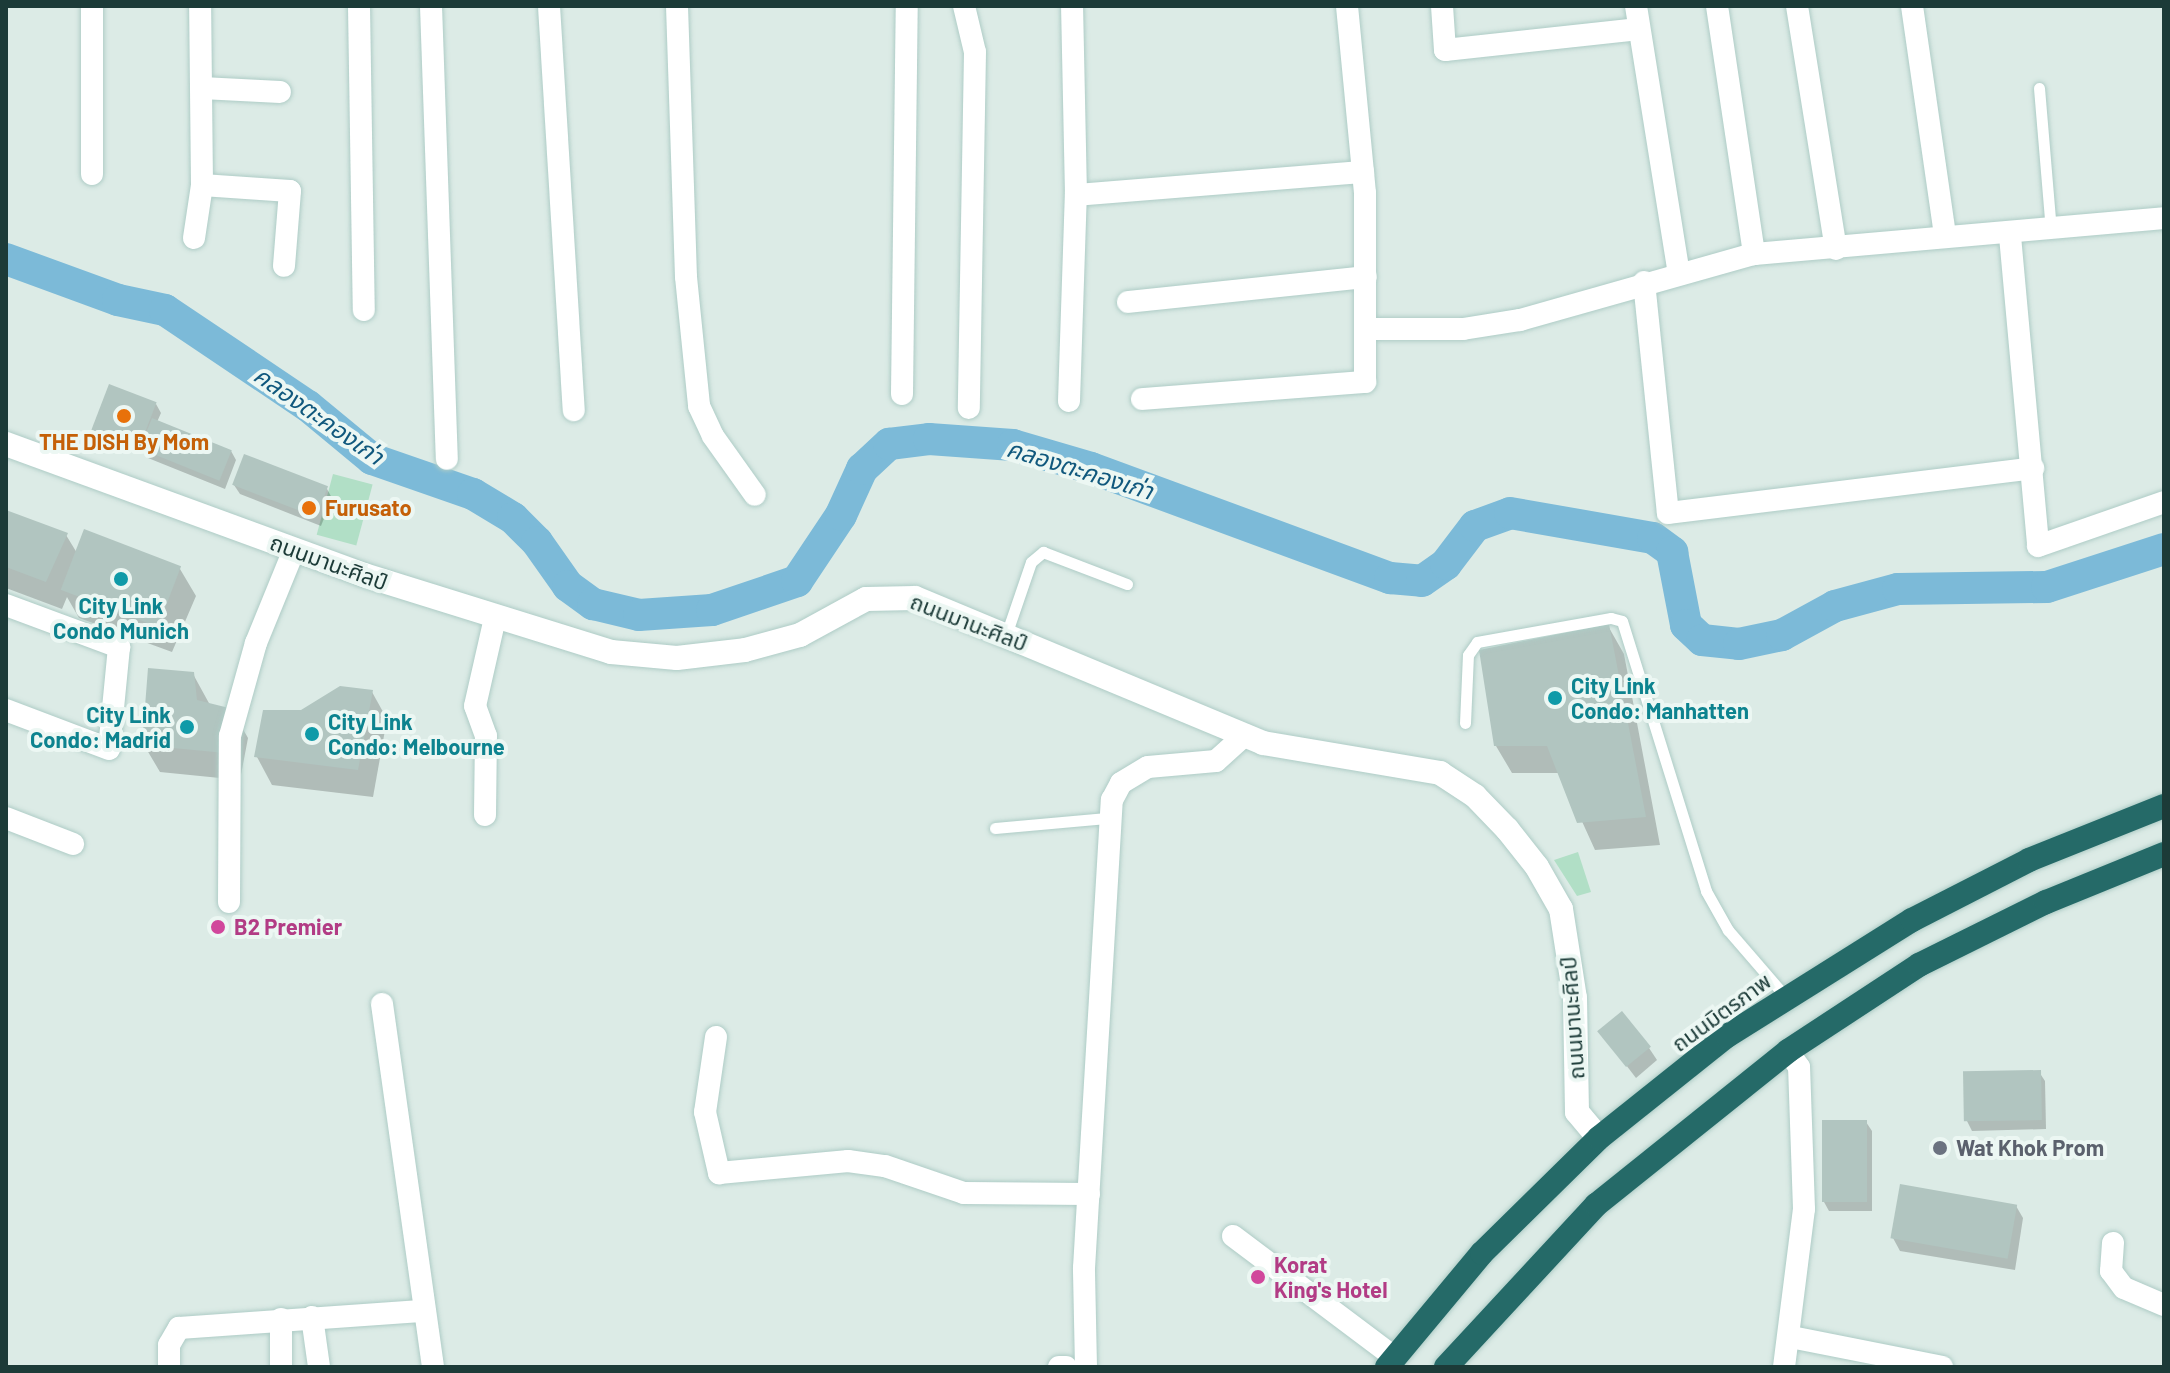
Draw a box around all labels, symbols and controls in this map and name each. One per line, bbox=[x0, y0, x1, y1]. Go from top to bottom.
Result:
water label: คลองตะคองเก่า bbox=[249, 360, 389, 470]
marker: THE DISH By Mom bbox=[115, 407, 133, 425]
place label: THE DISH By Mom bbox=[39, 429, 209, 455]
water label: คลองตะคองเก่า bbox=[1004, 433, 1156, 505]
place label: Furusato bbox=[325, 495, 412, 521]
marker: Furusato bbox=[300, 499, 318, 517]
street label: ถนนมานะศิลป์ bbox=[267, 529, 391, 595]
marker: City Link Condo Munich bbox=[112, 570, 130, 588]
street label: ถนนมานะศิลป์ bbox=[907, 588, 1031, 656]
place label: City Link Condo Munich bbox=[53, 592, 189, 644]
place label: City Link Condo: Manhatten bbox=[1571, 672, 1749, 724]
marker: City Link Condo: Manhatten bbox=[1546, 689, 1564, 707]
place label: City Link Condo: Madrid bbox=[30, 701, 171, 752]
place label: City Link Condo: Melbourne bbox=[328, 708, 505, 760]
marker: City Link Condo: Madrid bbox=[178, 718, 196, 736]
marker: City Link Condo: Melbourne bbox=[303, 725, 321, 743]
place label: B2 Premier bbox=[234, 914, 342, 940]
marker: B2 Premier bbox=[209, 918, 227, 936]
street label: ถนนมานะศิลป์ bbox=[1555, 956, 1589, 1080]
street label: ถนนมิตรภาพ bbox=[1666, 967, 1776, 1057]
place label: Wat Khok Prom bbox=[1956, 1135, 2104, 1161]
marker: Wat Khok Prom bbox=[1931, 1139, 1949, 1157]
place label: Korat King's Hotel bbox=[1274, 1251, 1387, 1302]
marker: Korat King's Hotel bbox=[1249, 1268, 1267, 1286]

